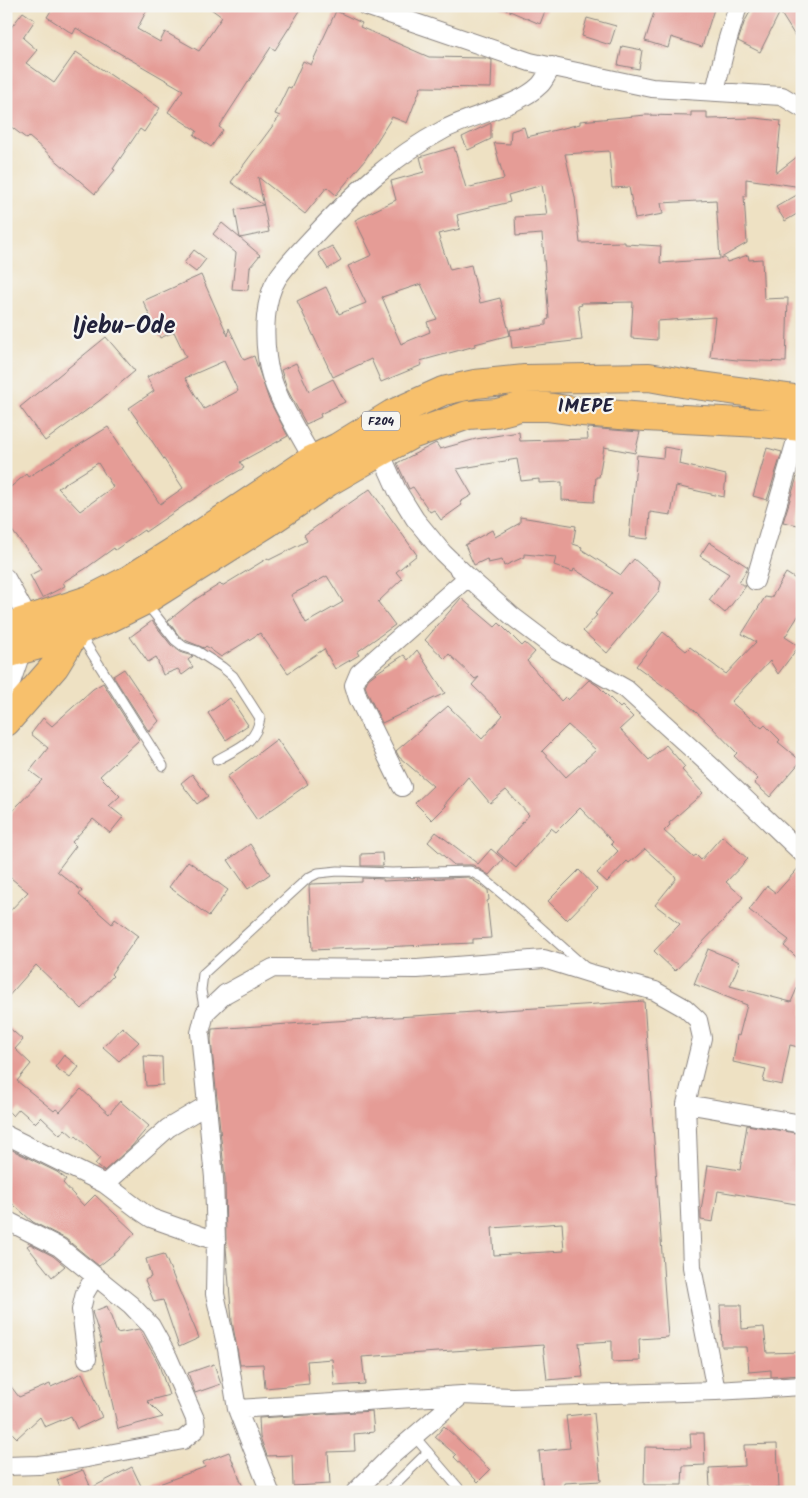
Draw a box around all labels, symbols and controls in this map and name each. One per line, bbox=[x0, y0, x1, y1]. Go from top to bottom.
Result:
district label: Ijebu-Ode bbox=[73, 307, 176, 346]
district label: IMEPE bbox=[558, 392, 615, 422]
road number: F204 bbox=[362, 412, 400, 431]

